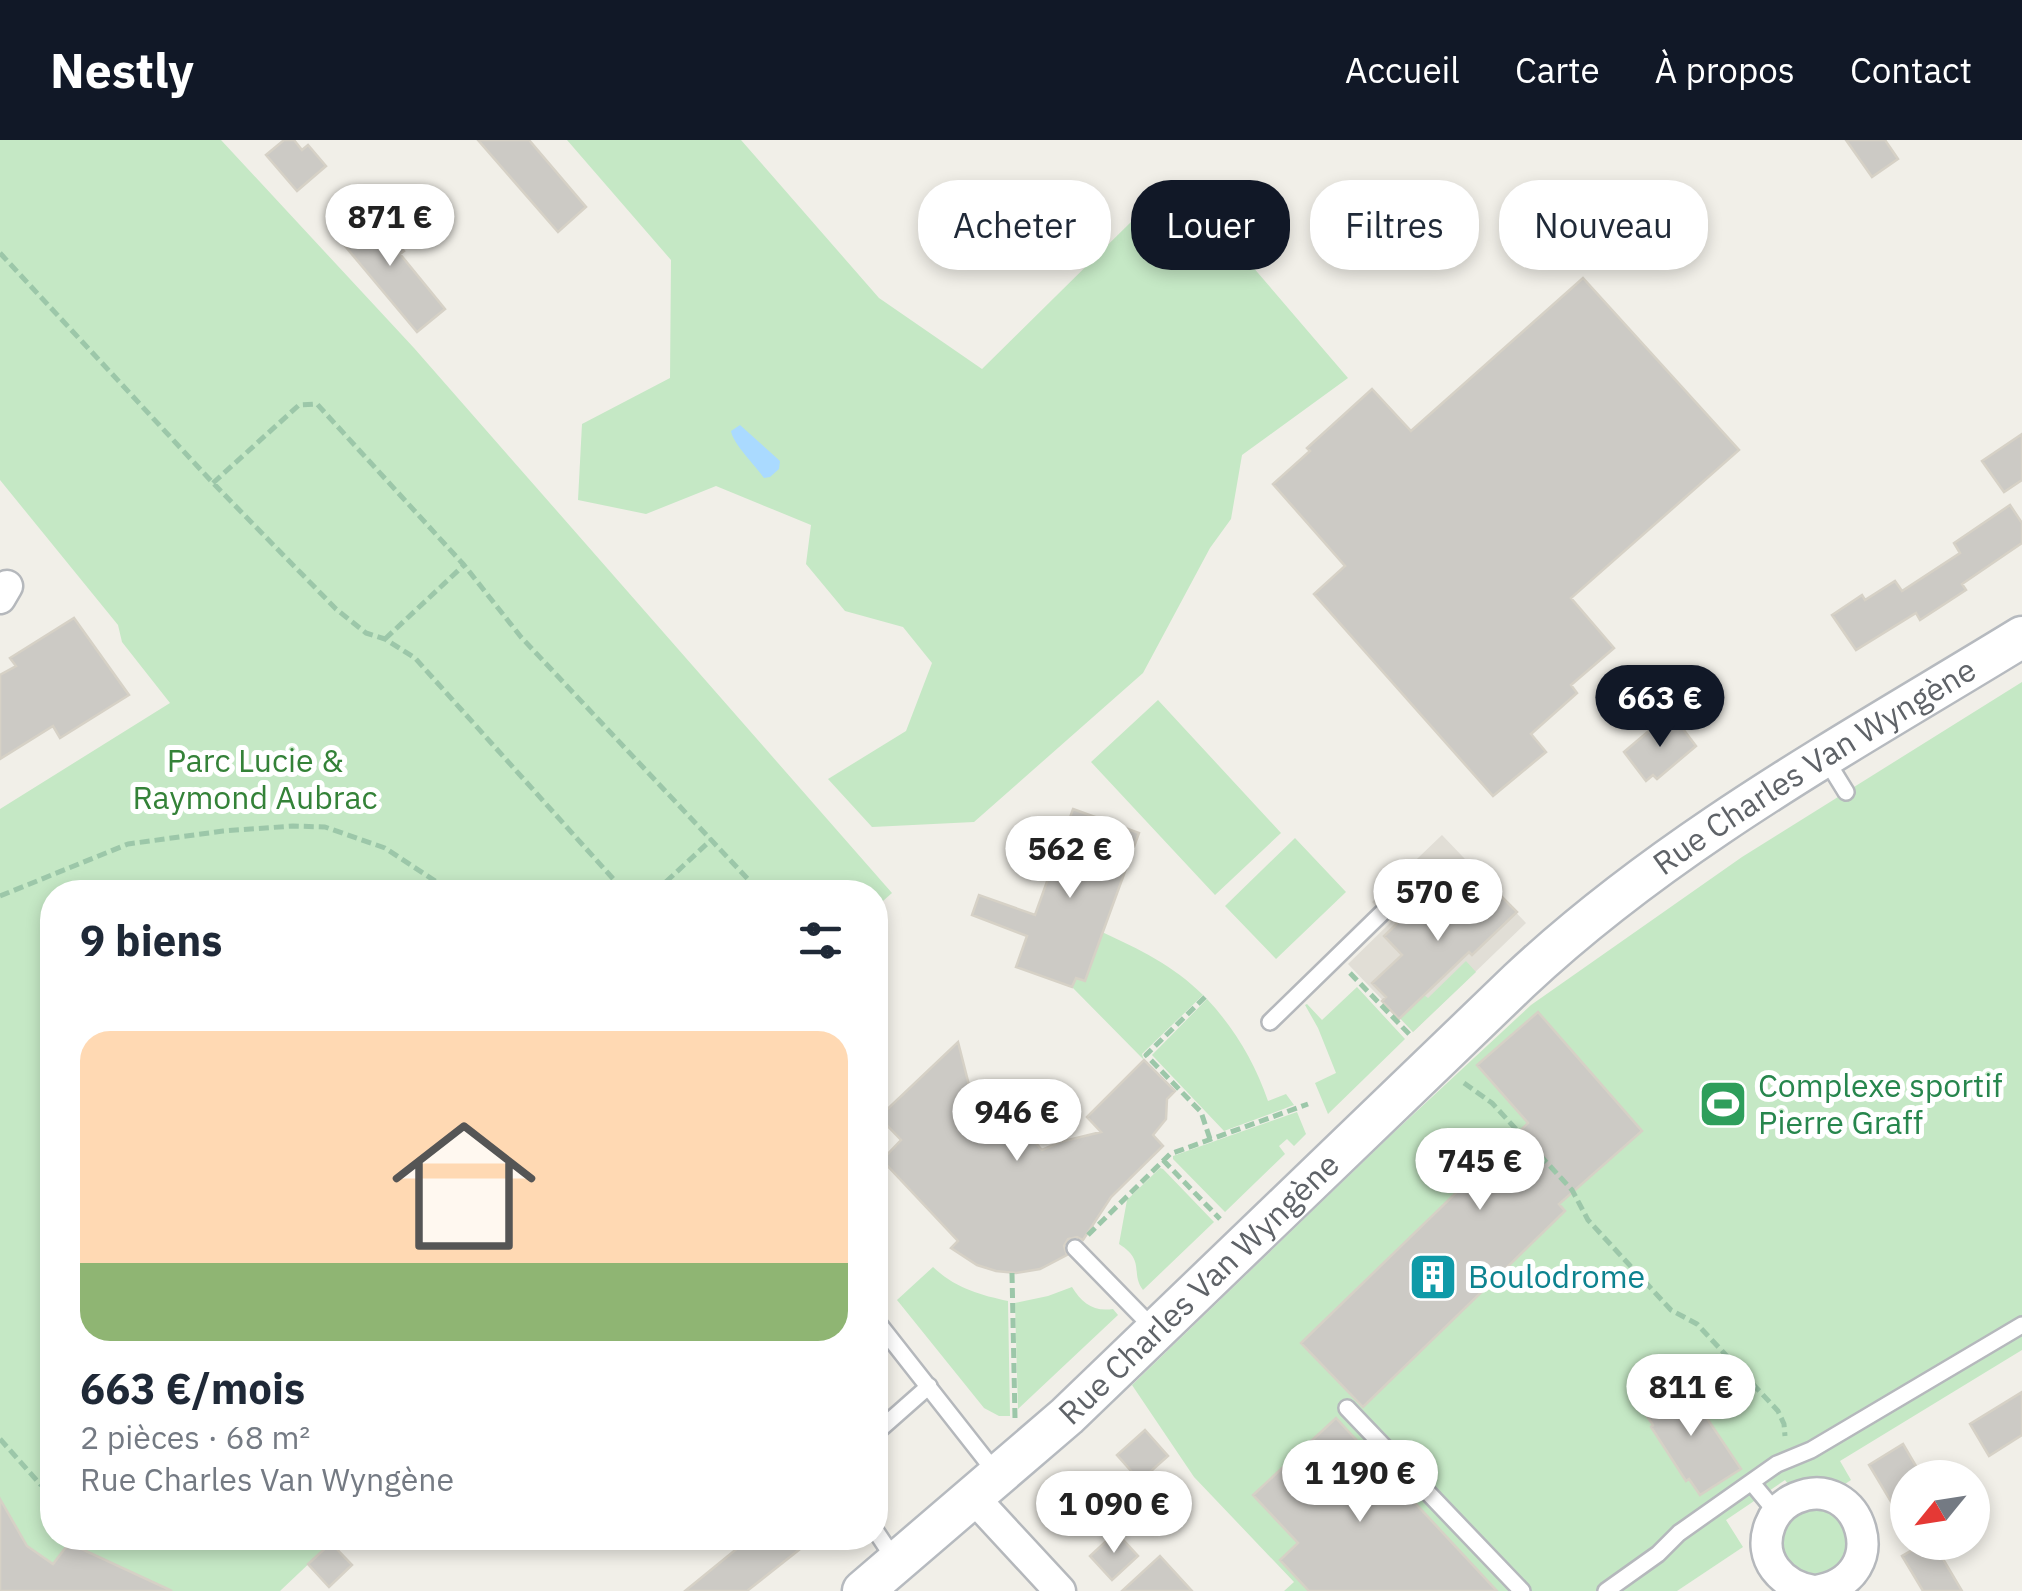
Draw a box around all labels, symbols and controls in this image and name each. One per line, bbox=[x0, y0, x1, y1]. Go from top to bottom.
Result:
text: Nestly bbox=[50, 39, 194, 101]
text: Accueil bbox=[1345, 47, 1460, 93]
text: Carte bbox=[1515, 47, 1600, 93]
text: À propos bbox=[1655, 47, 1795, 93]
text: Contact bbox=[1850, 47, 1972, 93]
chip: Acheter bbox=[918, 180, 1111, 270]
chip: Louer bbox=[1131, 180, 1290, 270]
chip: Filtres bbox=[1310, 180, 1479, 270]
chip: Nouveau bbox=[1499, 180, 1708, 270]
pin: 871 € bbox=[320, 184, 460, 269]
text: 871 € bbox=[347, 195, 433, 237]
street label: Rue Charles Van Wyngène bbox=[1644, 648, 1983, 884]
pin: 663 € bbox=[1590, 665, 1730, 750]
text: 663 € bbox=[1617, 676, 1703, 718]
park label: Parc Lucie & Raymond Aubrac bbox=[132, 739, 378, 818]
pin: 562 € bbox=[1000, 816, 1140, 901]
text: 562 € bbox=[1027, 827, 1113, 869]
pin: 570 € bbox=[1368, 859, 1508, 944]
text: 570 € bbox=[1395, 870, 1481, 912]
text: 9 biens bbox=[80, 913, 222, 968]
icon: filters bbox=[793, 913, 848, 968]
place label: Complexe sportif Pierre Graff bbox=[1758, 1064, 2003, 1143]
sports icon: Complexe sportif Pierre Graff bbox=[1697, 1078, 1749, 1130]
pin: 946 € bbox=[947, 1079, 1087, 1164]
text: 946 € bbox=[974, 1090, 1060, 1132]
icon: home bbox=[374, 1096, 554, 1276]
pin: 745 € bbox=[1410, 1128, 1550, 1213]
text: 745 € bbox=[1437, 1139, 1523, 1181]
street label: Rue Charles Van Wyngène bbox=[1049, 1143, 1348, 1433]
building icon: Boulodrome bbox=[1407, 1251, 1459, 1303]
place label: Boulodrome bbox=[1468, 1255, 1645, 1297]
pin: 811 € bbox=[1621, 1354, 1761, 1439]
text: 663 €/mois bbox=[80, 1361, 305, 1416]
text: 811 € bbox=[1648, 1365, 1734, 1407]
text: 2 pièces · 68 m² bbox=[80, 1416, 310, 1458]
pin: 1 190 € bbox=[1268, 1440, 1452, 1525]
text: 1 190 € bbox=[1304, 1451, 1416, 1493]
text: Rue Charles Van Wyngène bbox=[80, 1458, 454, 1500]
north arrow bbox=[1890, 1460, 1990, 1560]
map controls bbox=[1890, 1460, 1990, 1560]
pin: 1 090 € bbox=[1022, 1471, 1206, 1556]
text: 1 090 € bbox=[1058, 1482, 1170, 1524]

